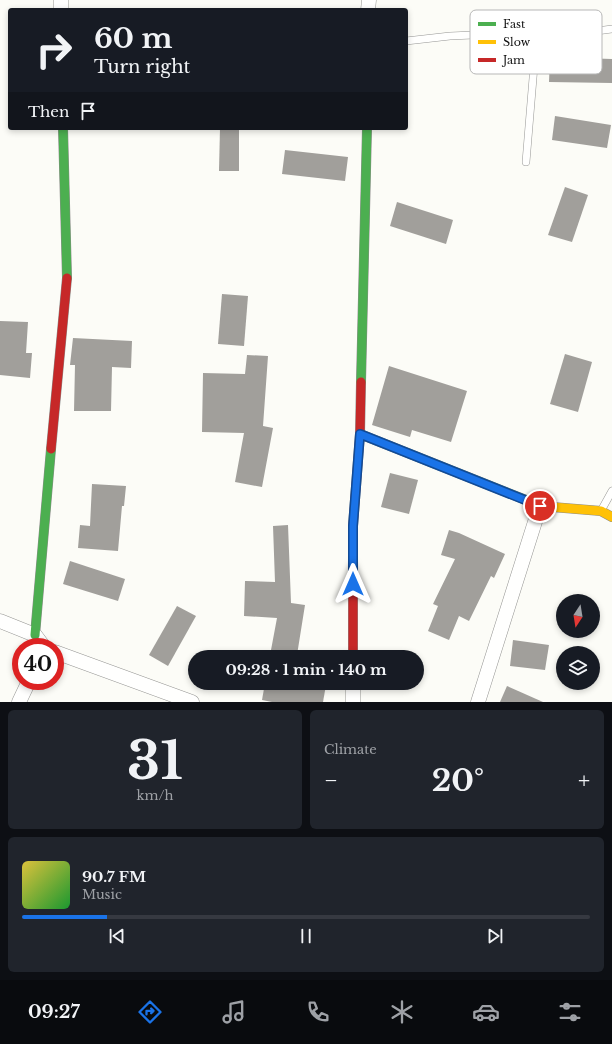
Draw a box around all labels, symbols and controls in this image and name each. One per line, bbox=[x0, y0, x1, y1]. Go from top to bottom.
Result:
legend bbox=[470, 10, 602, 74]
text: Fast bbox=[503, 17, 526, 31]
text: 60 m bbox=[94, 21, 172, 56]
icon: right bbox=[28, 24, 80, 76]
text: Slow bbox=[503, 35, 531, 49]
text: Jam bbox=[501, 53, 525, 67]
text: Turn right bbox=[94, 56, 190, 78]
icon: arrive bbox=[77, 100, 99, 122]
text: Then bbox=[28, 102, 69, 121]
pin bbox=[523, 489, 557, 523]
icon: arrive bbox=[529, 495, 551, 517]
position arrow bbox=[332, 563, 374, 605]
north arrow bbox=[556, 594, 600, 638]
map controls bbox=[556, 594, 600, 690]
speed limit sign: 40 bbox=[12, 638, 64, 690]
button: layers bbox=[556, 646, 600, 690]
text: 09:28 · 1 min · 140 m bbox=[225, 660, 387, 679]
text: 31 bbox=[127, 729, 183, 793]
text: Climate bbox=[324, 741, 377, 758]
text: 20° bbox=[432, 762, 484, 799]
text: − bbox=[324, 767, 338, 794]
text: + bbox=[578, 767, 590, 794]
text: km/h bbox=[137, 787, 173, 804]
text: 90.7 FM bbox=[82, 867, 146, 886]
text: Music bbox=[82, 886, 122, 903]
icon: previous bbox=[106, 925, 128, 947]
icon: pause bbox=[295, 925, 317, 947]
icon: next bbox=[484, 925, 506, 947]
icon: directions bbox=[136, 998, 164, 1026]
icon: music bbox=[220, 998, 248, 1026]
icon: phone bbox=[304, 998, 332, 1026]
icon: climate bbox=[388, 998, 416, 1026]
icon: car bbox=[472, 998, 500, 1026]
icon: filters bbox=[556, 998, 584, 1026]
text: 09:27 bbox=[28, 1001, 80, 1023]

